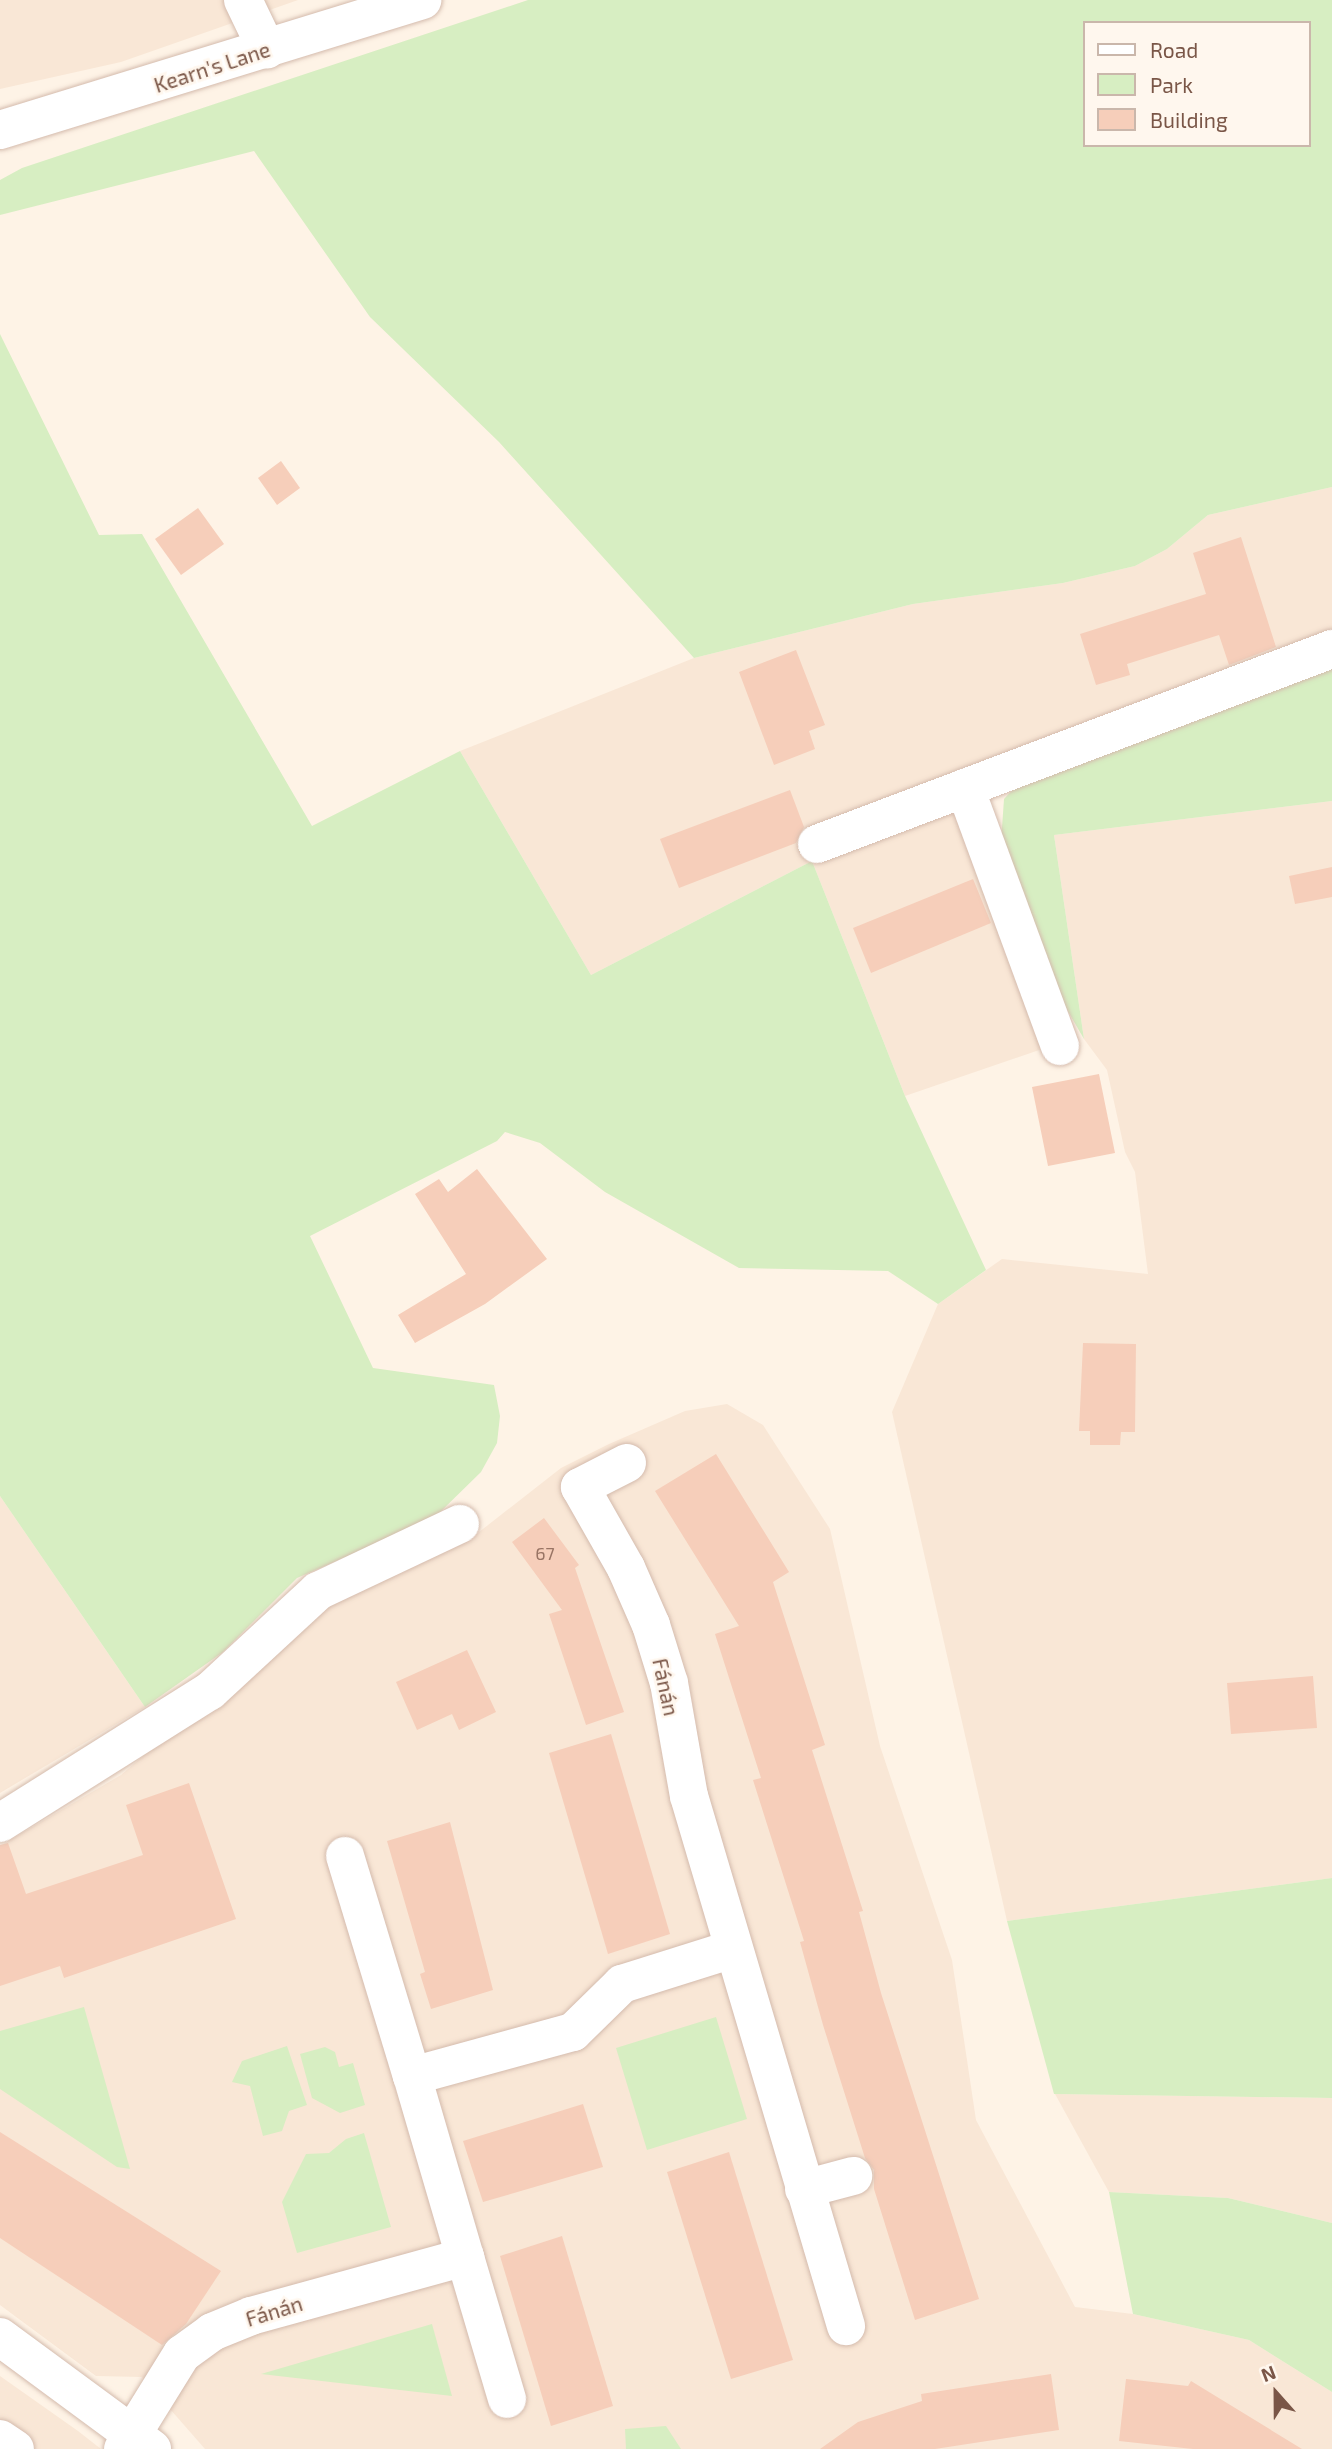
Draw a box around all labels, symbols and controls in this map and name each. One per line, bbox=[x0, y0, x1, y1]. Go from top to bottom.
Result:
legend bbox=[1084, 21, 1311, 147]
street label: Kearn's Lane bbox=[151, 36, 273, 98]
text: Road bbox=[1150, 37, 1198, 62]
text: Park bbox=[1150, 72, 1193, 97]
text: Building bbox=[1150, 107, 1228, 132]
house number: 67 bbox=[535, 1542, 555, 1564]
street label: Fánán bbox=[648, 1656, 684, 1718]
street label: Fánán bbox=[242, 2290, 306, 2332]
north arrow bbox=[1241, 2358, 1311, 2428]
text: N bbox=[1258, 2360, 1279, 2386]

